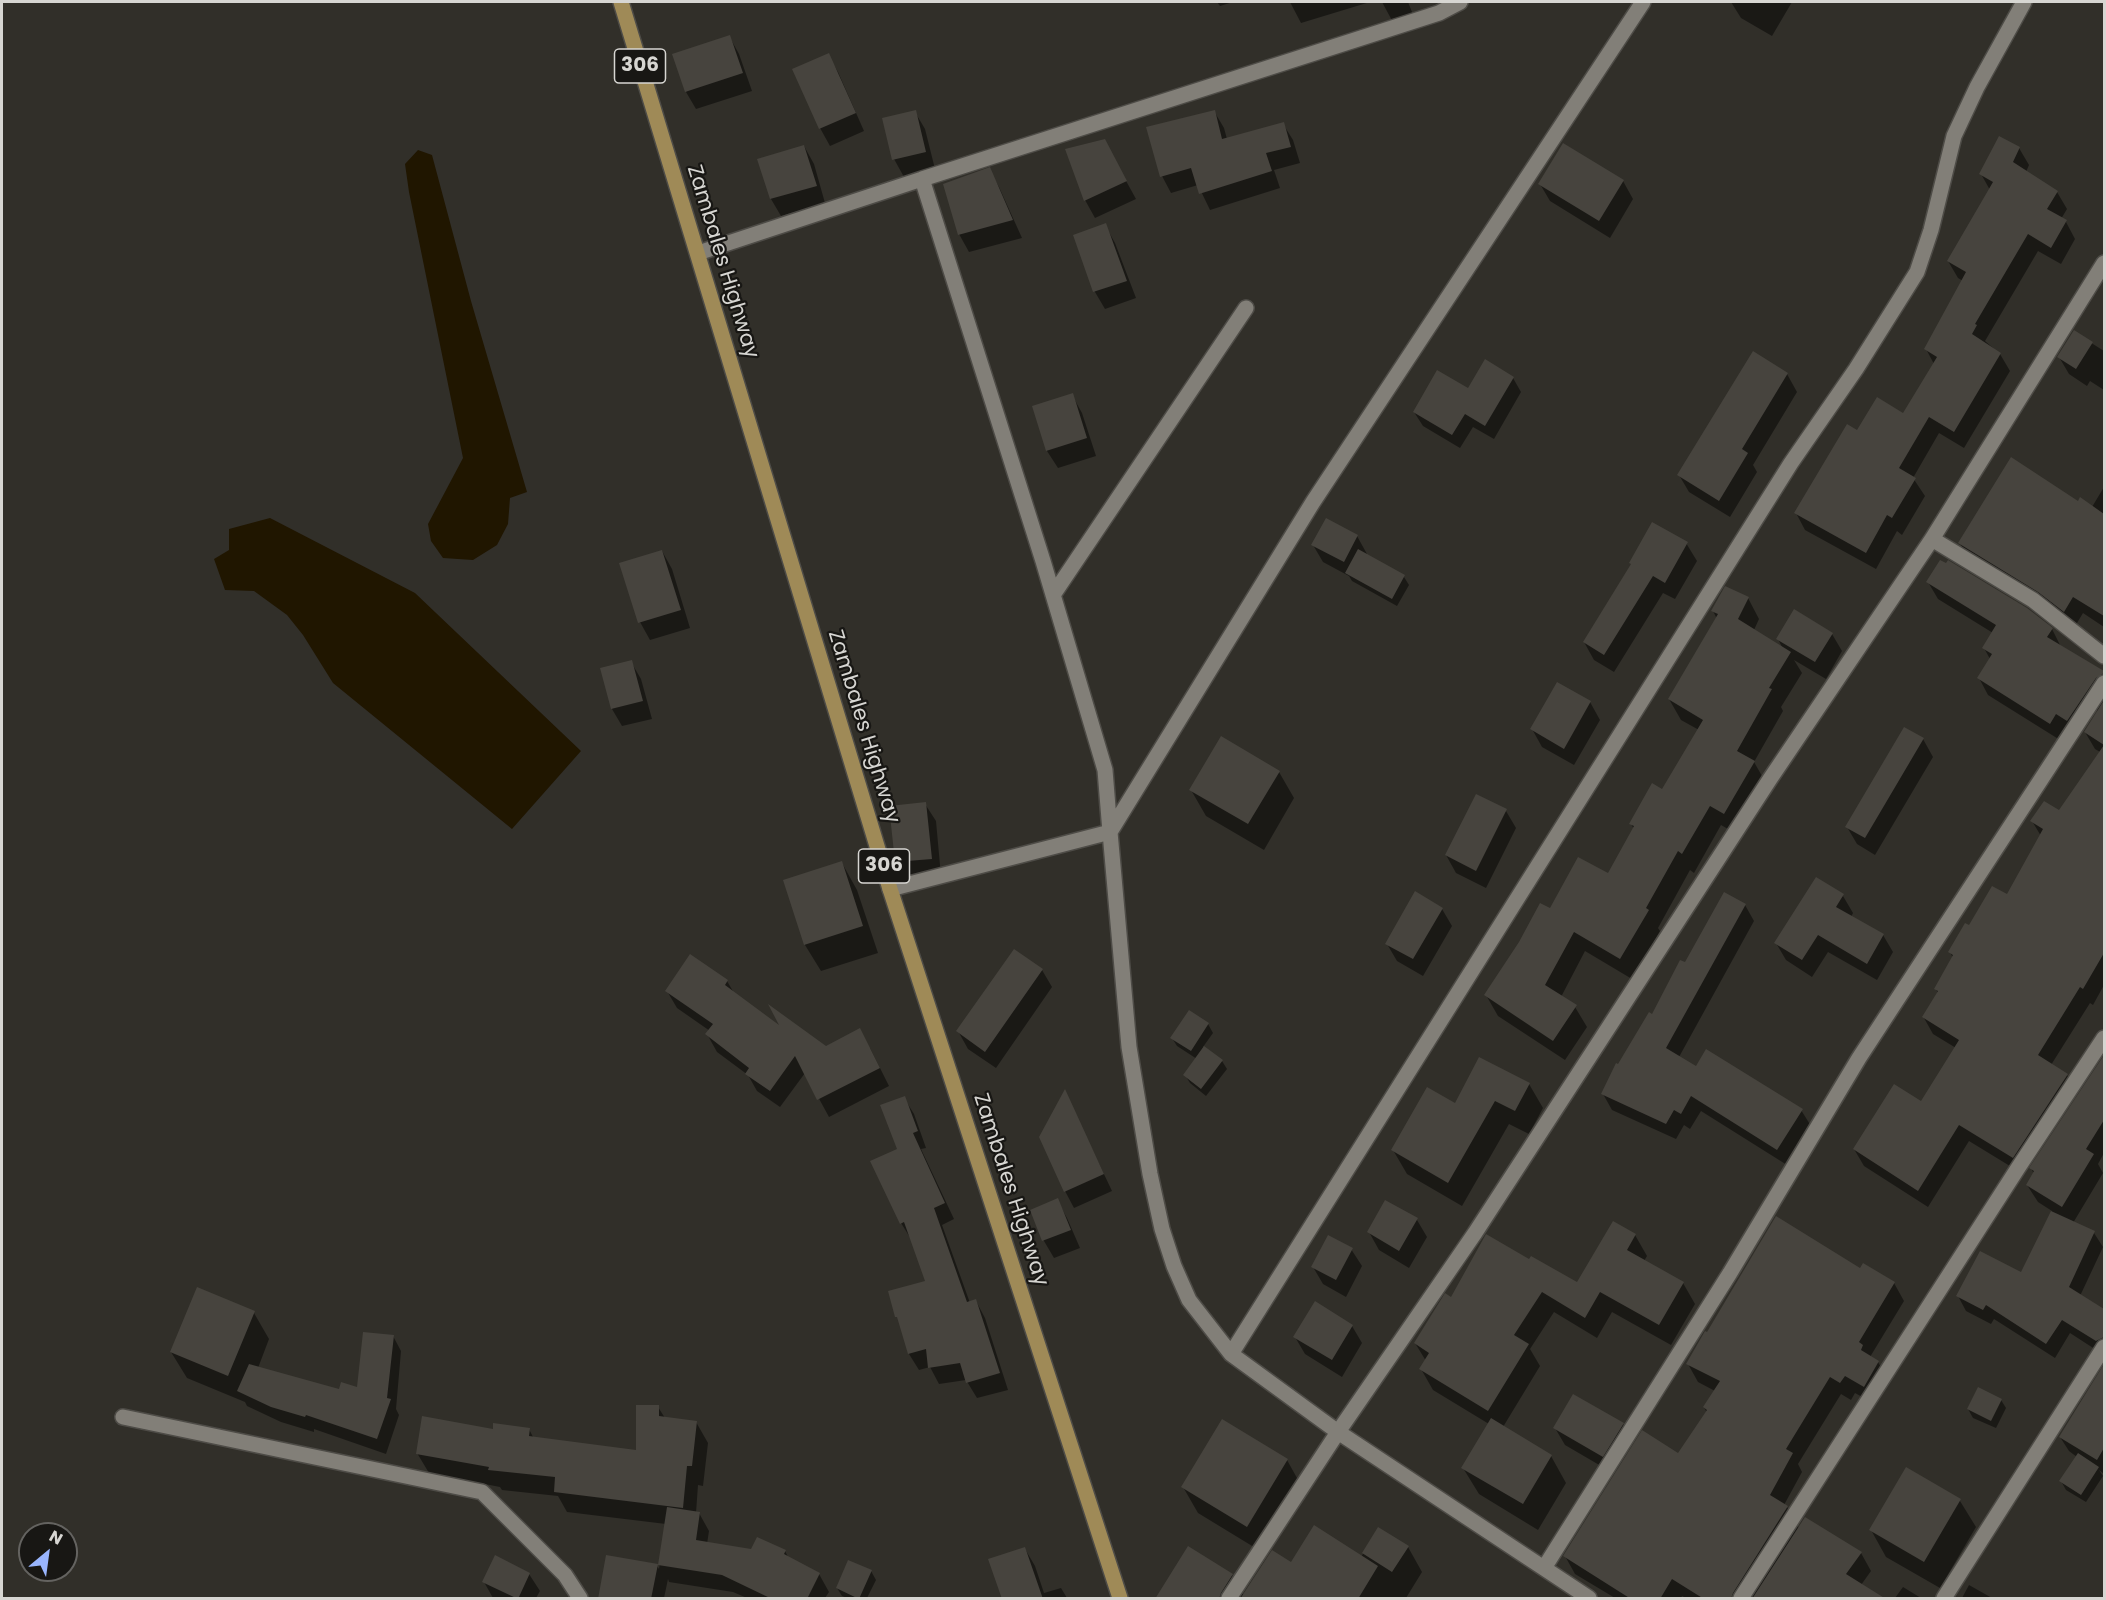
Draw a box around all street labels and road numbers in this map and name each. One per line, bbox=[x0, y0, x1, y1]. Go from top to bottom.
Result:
road number: 306 bbox=[614, 49, 666, 83]
street label: Zambales Highway bbox=[681, 162, 763, 362]
street label: Zambales Highway bbox=[822, 627, 904, 827]
road number: 306 bbox=[858, 849, 910, 883]
street label: Zambales Highway bbox=[967, 1091, 1053, 1289]

